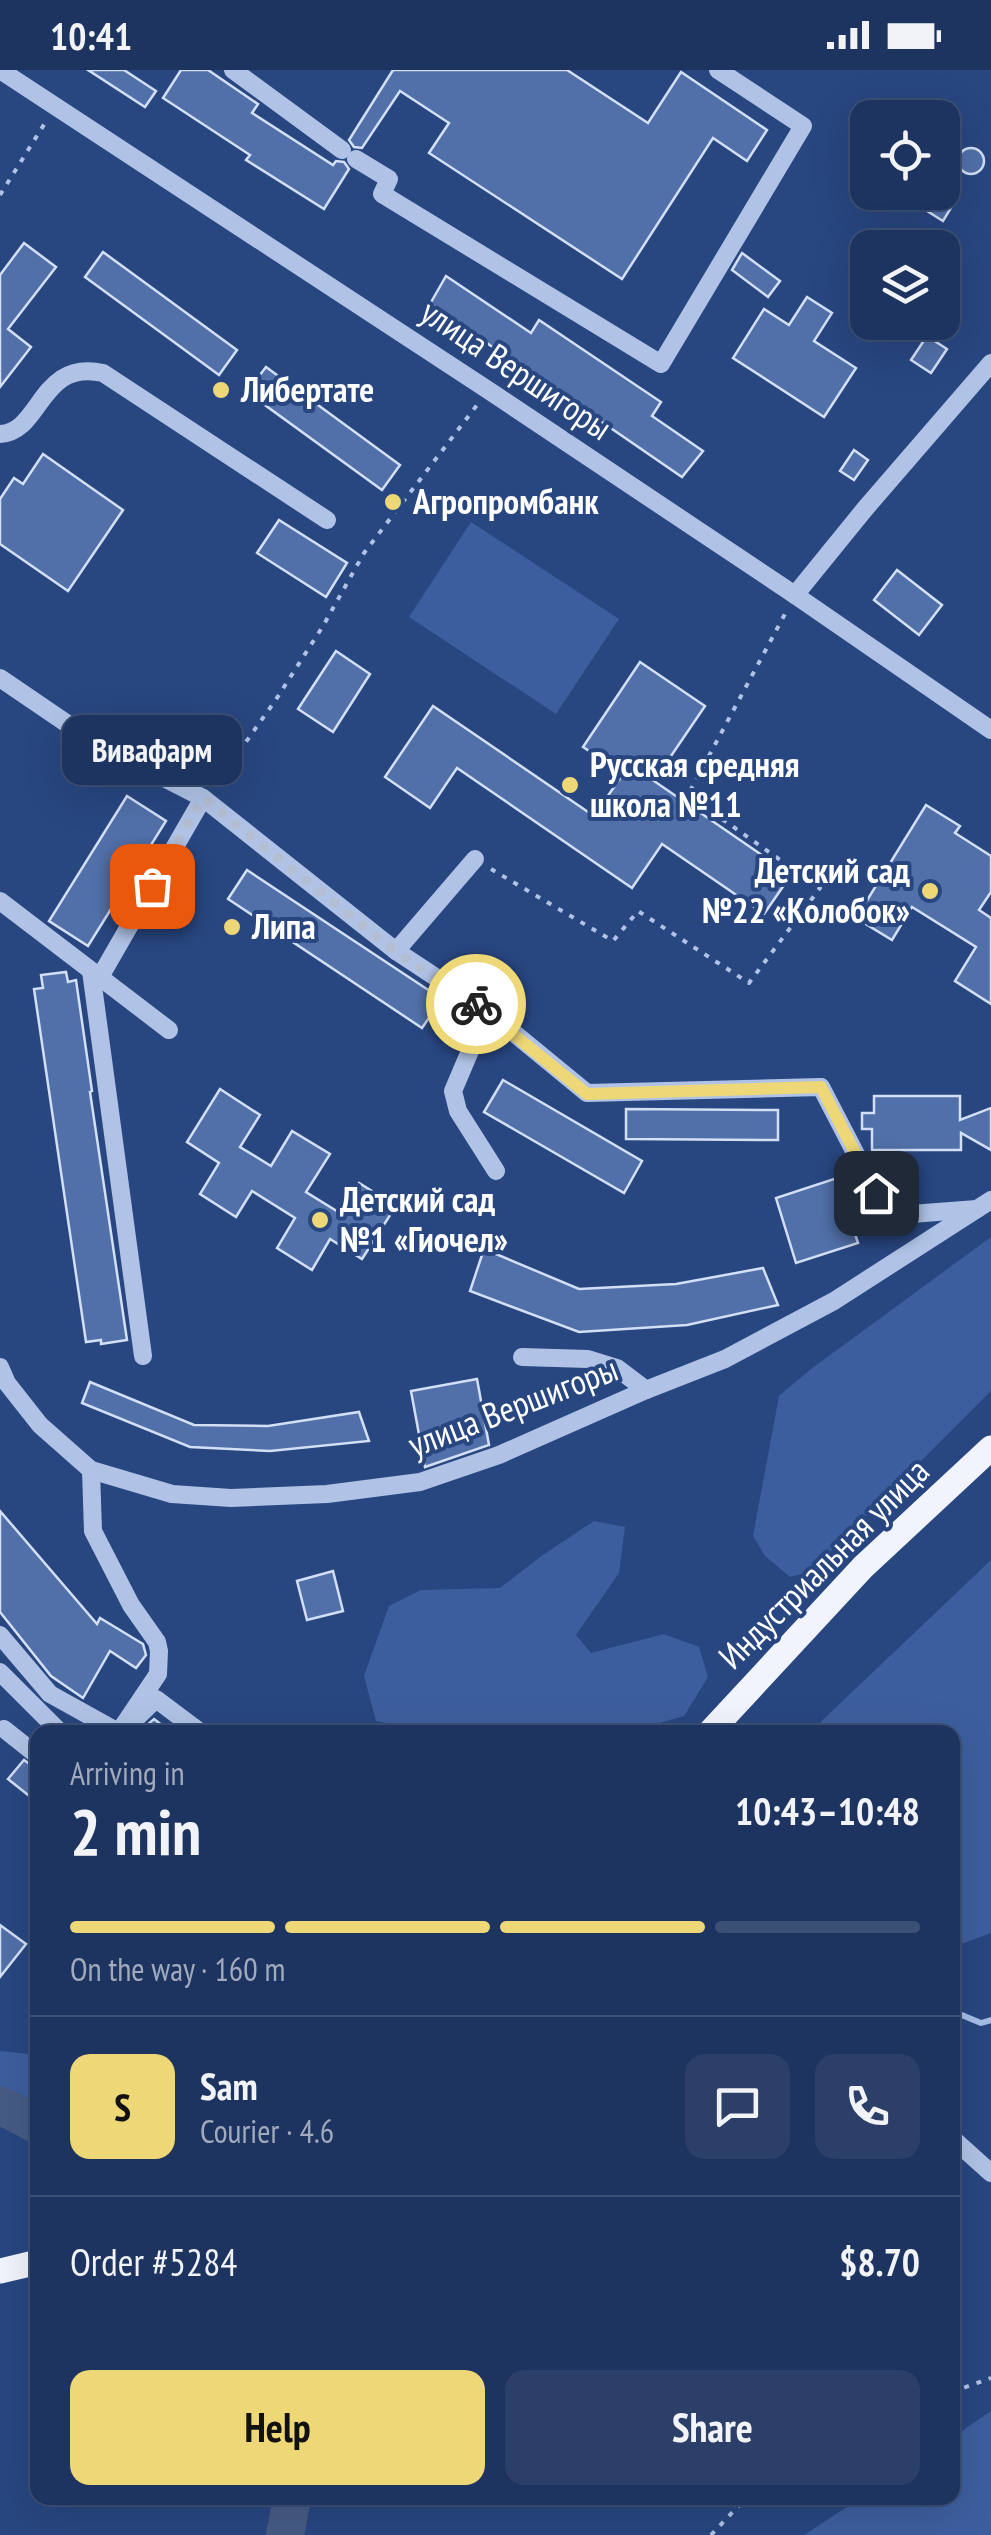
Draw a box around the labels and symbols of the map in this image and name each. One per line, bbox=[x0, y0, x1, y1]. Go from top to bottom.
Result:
street label: улица Вершигоры bbox=[412, 288, 621, 450]
place label: Либертате bbox=[240, 366, 374, 412]
marker: Либертате bbox=[210, 379, 232, 401]
place label: Агропромбанк bbox=[412, 478, 599, 524]
marker: Агропромбанк bbox=[382, 491, 404, 513]
callout: Вивафарм bbox=[62, 716, 242, 786]
place label: Русская средняя школа №11 bbox=[590, 741, 800, 827]
marker: Русская средняя школа №11 bbox=[559, 774, 581, 796]
pin bbox=[110, 844, 195, 929]
place label: Детский сад №22 «Колобок» bbox=[702, 847, 910, 933]
marker: Детский сад №22 «Колобок» bbox=[919, 880, 941, 902]
place label: Липа bbox=[251, 903, 316, 949]
marker: Липа bbox=[221, 916, 243, 938]
courier bbox=[426, 954, 526, 1054]
pin bbox=[834, 1151, 919, 1236]
place label: Детский сад №1 «Гиочел» bbox=[340, 1176, 508, 1262]
marker: Детский сад №1 «Гиочел» bbox=[309, 1209, 331, 1231]
street label: улица Вершигоры bbox=[401, 1345, 624, 1467]
street label: Индустриальная улица bbox=[708, 1448, 938, 1678]

